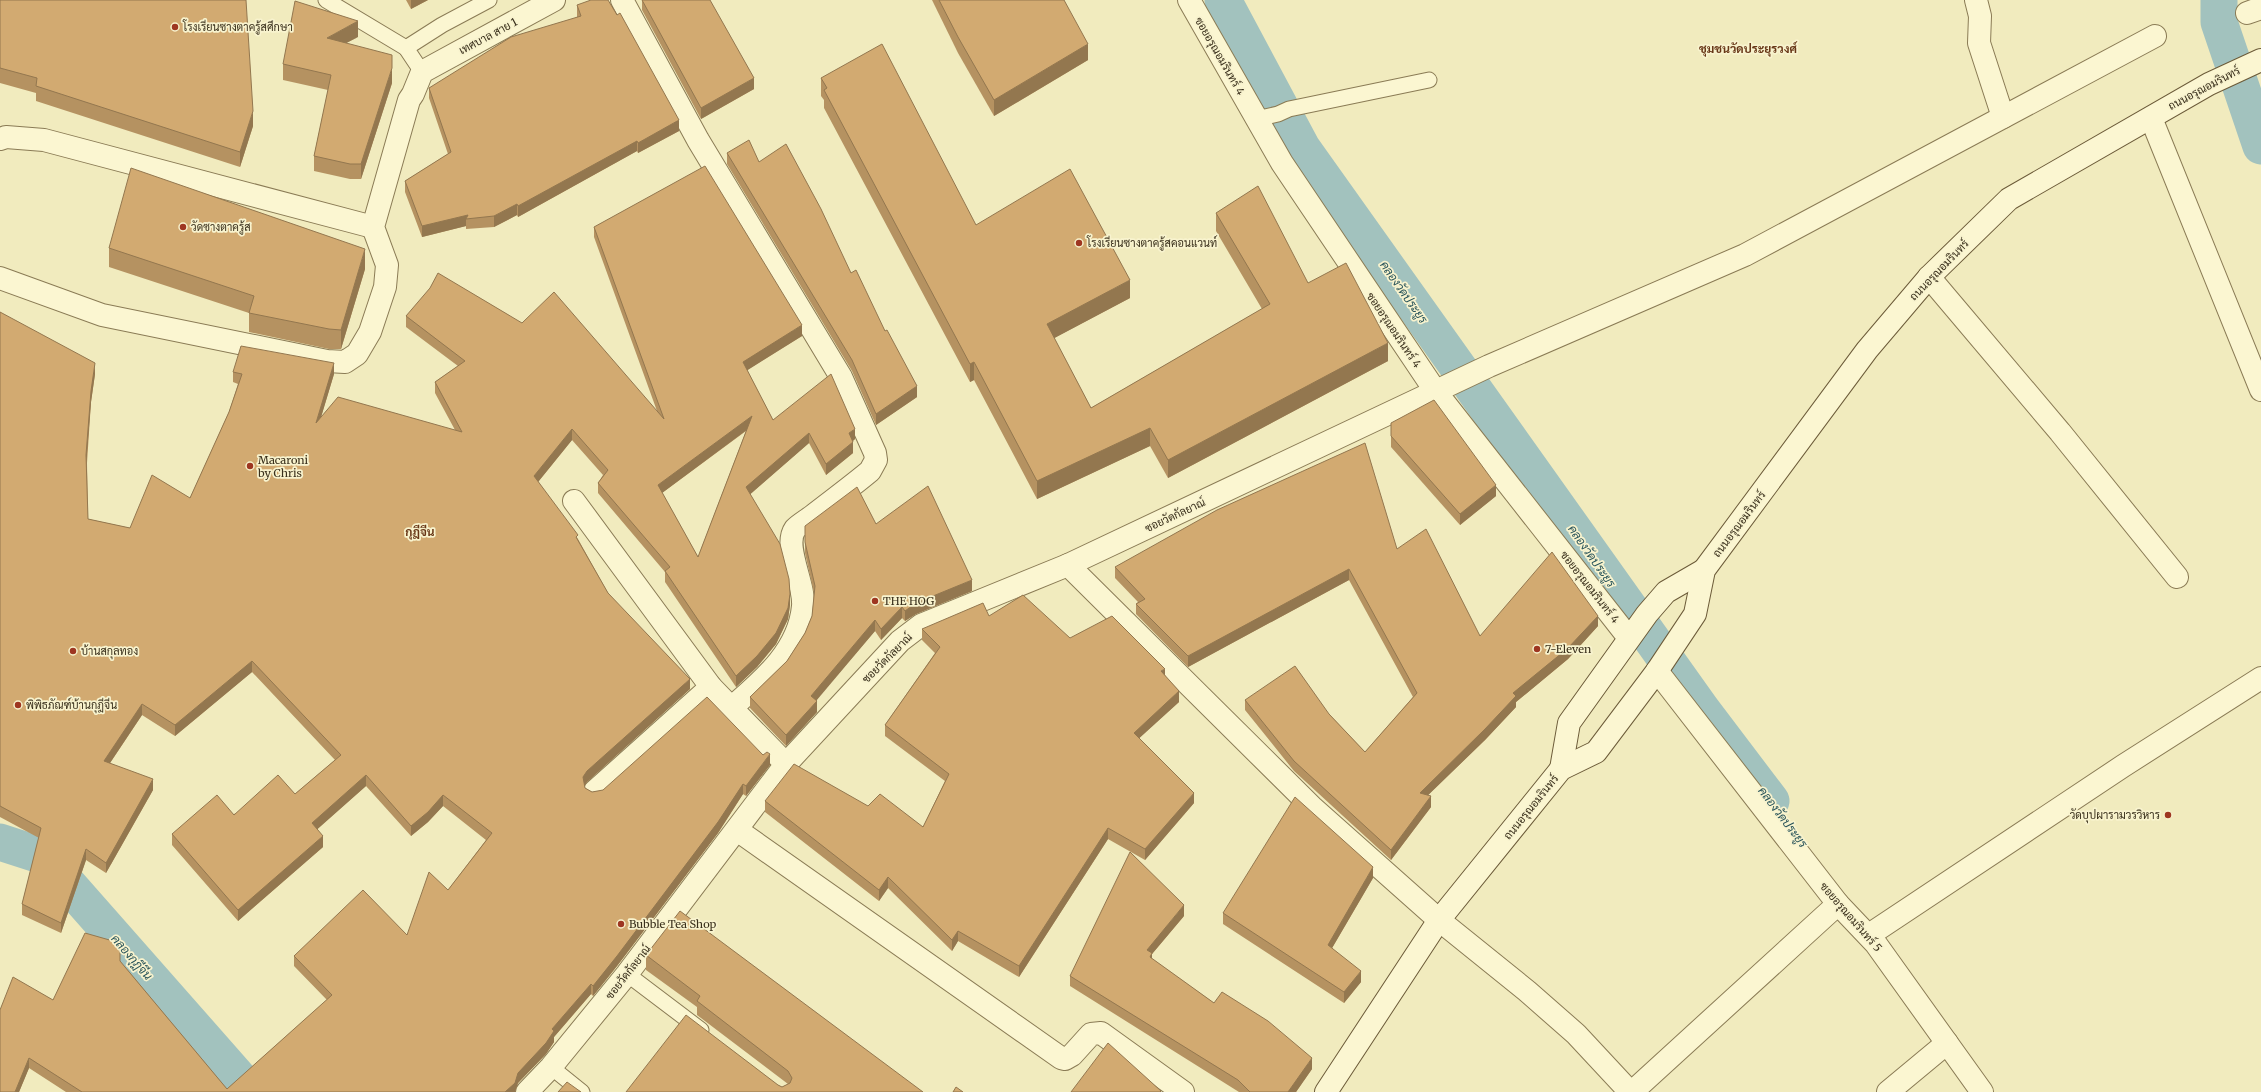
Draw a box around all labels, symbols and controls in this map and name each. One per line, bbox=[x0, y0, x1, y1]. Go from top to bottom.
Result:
street label: ซอยอรุณอมรินทร์ 4 bbox=[1190, 14, 1249, 99]
street label: เทศบาล สาย 1 bbox=[456, 15, 520, 57]
place label: โรงเรียนซางตาครู้สศึกษา bbox=[182, 19, 293, 35]
marker: โรงเรียนซางตาครู้สศึกษา bbox=[170, 22, 180, 32]
district label: ชุมชนวัดประยุรวงศ์ bbox=[1699, 41, 1798, 57]
street label: ถนนอรุณอมรินทร์ bbox=[2165, 62, 2243, 115]
place label: วัดซางตาครู้ส bbox=[191, 220, 251, 235]
marker: วัดซางตาครู้ส bbox=[178, 222, 188, 232]
place label: โรงเรียนซางตาครู้สคอนแวนท์ bbox=[1086, 235, 1217, 251]
street label: ถนนอรุณอมรินทร์ bbox=[1906, 236, 1973, 305]
marker: โรงเรียนซางตาครู้สคอนแวนท์ bbox=[1074, 238, 1084, 248]
water label: คลองวัดประยูร bbox=[1376, 258, 1432, 328]
street label: ซอยอรุณอมรินทร์ 4 bbox=[1362, 289, 1425, 372]
place label: Macaroni by Chris bbox=[257, 453, 309, 480]
marker: Macaroni by Chris bbox=[245, 461, 255, 471]
street label: ถนนอรุณอมรินทร์ bbox=[1709, 487, 1770, 561]
street label: ซอยวัดกัลยาณ์ bbox=[1142, 494, 1207, 535]
water label: คลองวัดประยูร bbox=[1564, 522, 1620, 592]
district label: กุฎีจีน bbox=[405, 524, 435, 540]
street label: ซอยอรุณอมรินทร์ 4 bbox=[1556, 547, 1624, 627]
place label: THE HOG bbox=[883, 594, 934, 608]
marker: THE HOG bbox=[870, 596, 880, 606]
street label: ซอยวัดกัลยาณ์ bbox=[858, 629, 915, 686]
place label: 7-Eleven bbox=[1545, 642, 1592, 656]
place label: บ้านสกุลทอง bbox=[81, 644, 138, 660]
marker: 7-Eleven bbox=[1532, 644, 1542, 654]
marker: บ้านสกุลทอง bbox=[68, 646, 78, 656]
place label: พิพิธภัณฑ์บ้านกุฎีจีน bbox=[26, 697, 117, 714]
marker: พิพิธภัณฑ์บ้านกุฎีจีน bbox=[13, 700, 23, 710]
street label: ถนนอรุณอมรินทร์ bbox=[1500, 771, 1563, 844]
water label: คลองวัดประยูร bbox=[1754, 783, 1812, 852]
place label: วัดบุปผารามวรวิหาร bbox=[2070, 808, 2160, 824]
marker: วัดบุปผารามวรวิหาร bbox=[2163, 810, 2173, 820]
street label: ซอยอรุณอมรินทร์ 5 bbox=[1815, 879, 1886, 956]
place label: Bubble Tea Shop bbox=[629, 917, 717, 931]
marker: Bubble Tea Shop bbox=[616, 919, 626, 929]
water label: คลองกุฎีจีน bbox=[107, 931, 156, 984]
street label: ซอยวัดกัลยาณ์ bbox=[602, 941, 654, 1002]

